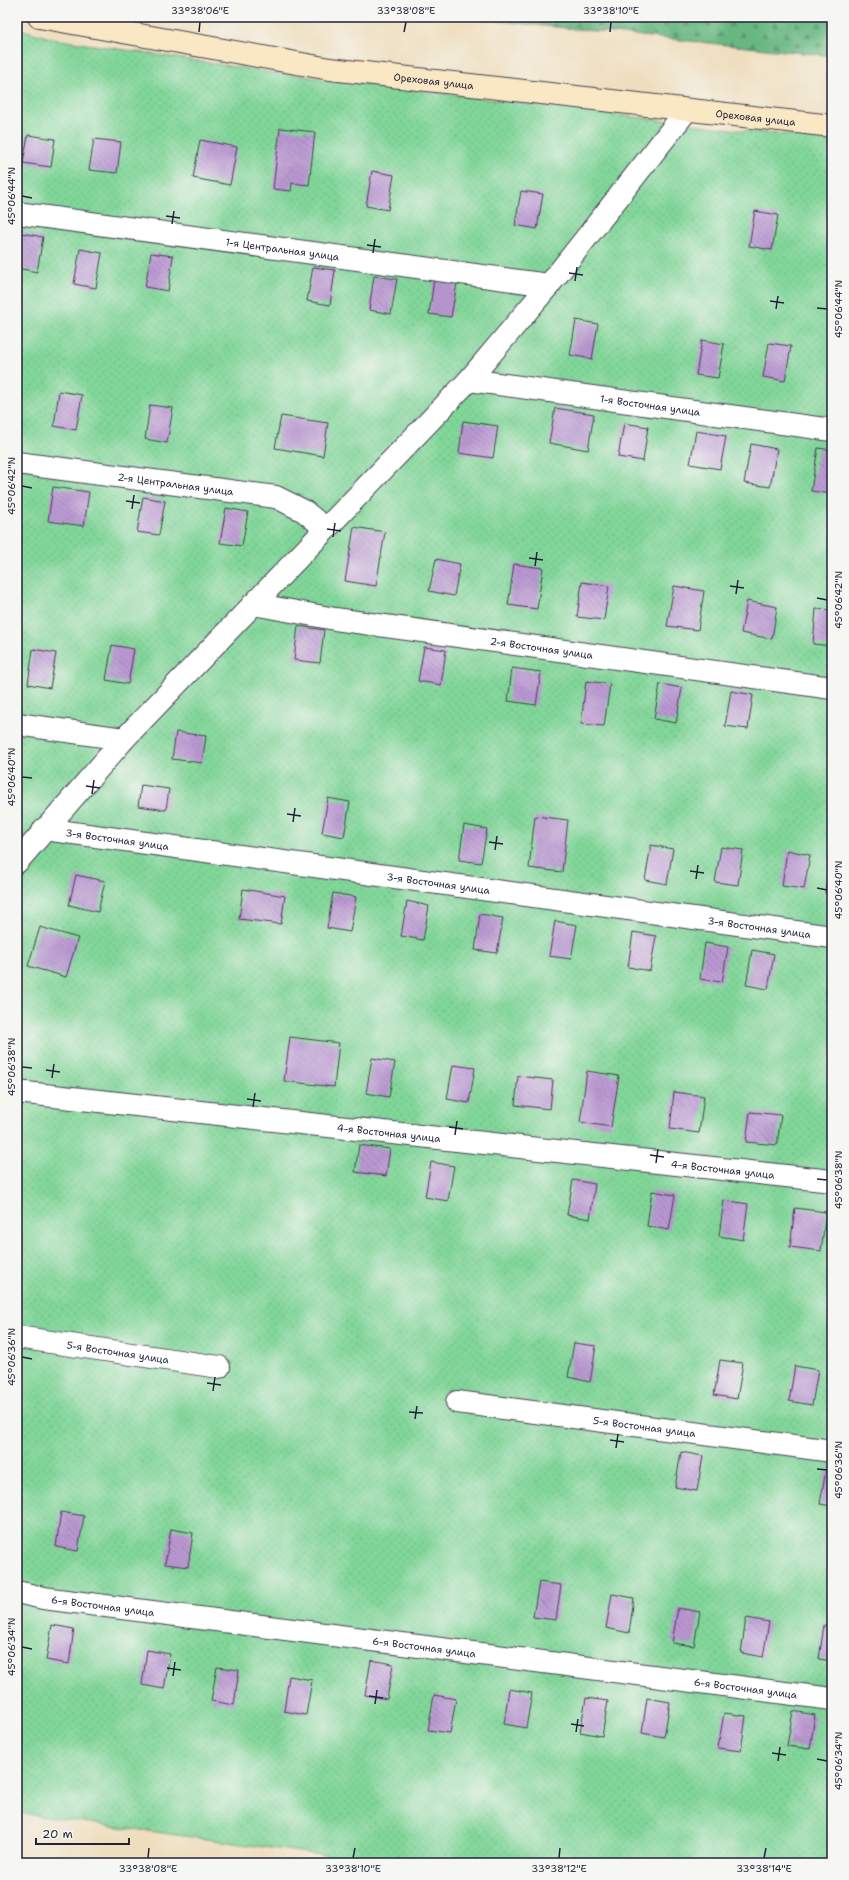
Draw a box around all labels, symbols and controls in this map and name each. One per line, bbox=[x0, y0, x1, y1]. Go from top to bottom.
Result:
text: 33°38'06"E bbox=[171, 4, 229, 17]
text: 33°38'08"E bbox=[377, 4, 435, 17]
text: 33°38'10"E bbox=[583, 4, 639, 17]
street label: Ореховая улица bbox=[393, 70, 475, 92]
street label: Ореховая улица bbox=[715, 107, 797, 129]
text: 45°06'44"N bbox=[5, 167, 18, 225]
street label: 1-я Центральная улица bbox=[225, 235, 341, 264]
text: 45°06'44"N bbox=[832, 280, 845, 338]
street label: 1-я Восточная улица bbox=[599, 392, 702, 419]
text: 45°06'42"N bbox=[5, 457, 18, 515]
street label: 2-я Центральная улица bbox=[117, 470, 235, 498]
text: 45°06'42"N bbox=[832, 571, 845, 629]
street label: 2-я Восточная улица bbox=[489, 635, 594, 662]
text: 45°06'40"N bbox=[5, 748, 18, 806]
street label: 3-я Восточная улица bbox=[65, 826, 170, 853]
text: 45°06'40"N bbox=[832, 861, 845, 919]
street label: 3-я Восточная улица bbox=[386, 870, 491, 897]
street label: 3-я Восточная улица bbox=[707, 914, 812, 941]
text: 45°06'38"N bbox=[5, 1038, 18, 1096]
street label: 4-я Восточная улица bbox=[336, 1121, 442, 1145]
text: 45°06'38"N bbox=[832, 1151, 845, 1209]
street label: 4-я Восточная улица bbox=[670, 1157, 776, 1182]
text: 45°06'36"N bbox=[5, 1328, 18, 1386]
street label: 5-я Восточная улица bbox=[66, 1338, 171, 1367]
street label: 5-я Восточная улица bbox=[592, 1414, 697, 1440]
text: 45°06'36"N bbox=[832, 1441, 845, 1499]
street label: 6-я Восточная улица bbox=[50, 1593, 156, 1619]
text: 45°06'34"N bbox=[5, 1618, 18, 1676]
street label: 6-я Восточная улица bbox=[372, 1634, 477, 1660]
street label: 6-я Восточная улица bbox=[693, 1675, 799, 1702]
text: 45°06'34"N bbox=[832, 1732, 845, 1790]
scale bar bbox=[36, 1820, 129, 1846]
text: 20 m bbox=[42, 1826, 73, 1842]
text: 33°38'08"E bbox=[119, 1862, 177, 1875]
text: 33°38'10"E bbox=[325, 1862, 381, 1875]
text: 33°38'12"E bbox=[531, 1862, 587, 1875]
text: 33°38'14"E bbox=[736, 1862, 792, 1875]

